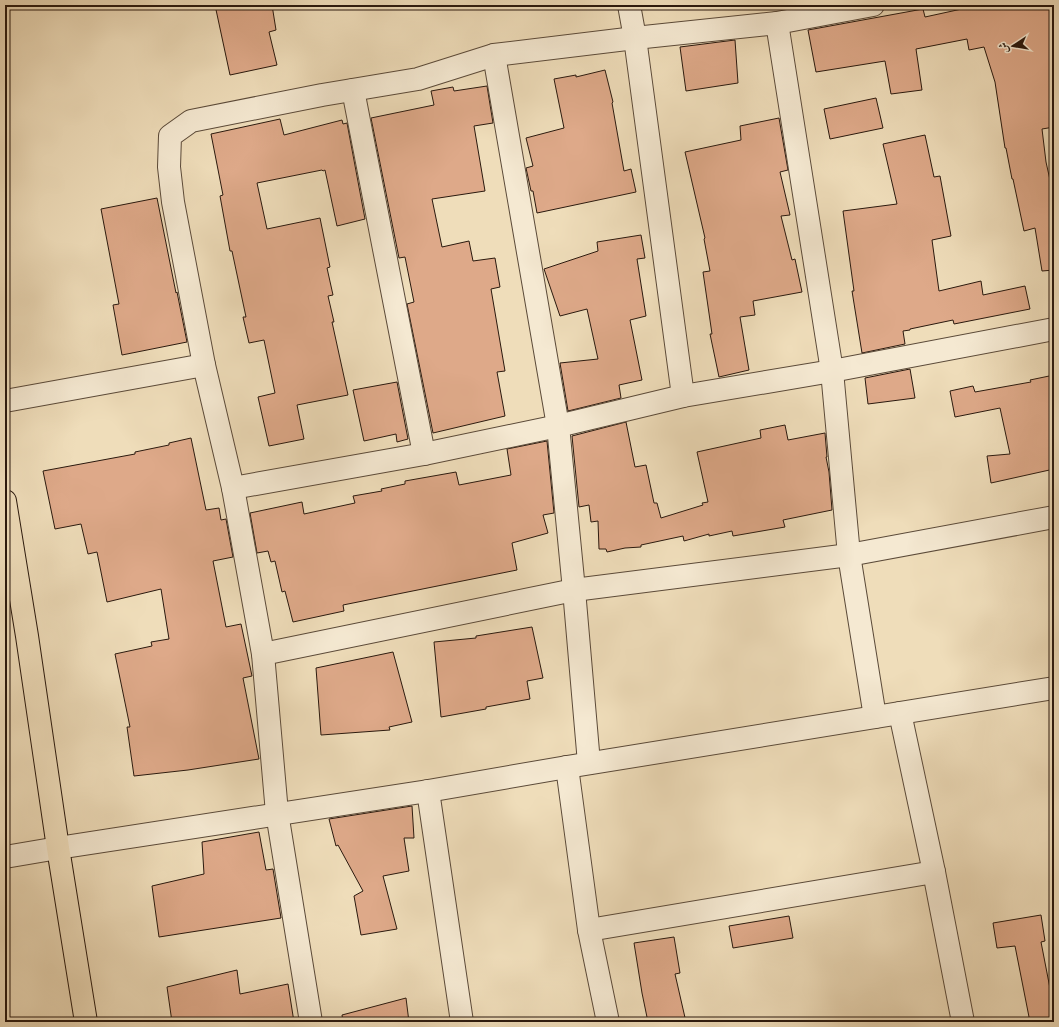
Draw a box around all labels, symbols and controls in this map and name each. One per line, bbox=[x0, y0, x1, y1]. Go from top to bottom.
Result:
north arrow bbox=[993, 26, 1033, 66]
text: ش bbox=[996, 41, 1012, 55]

